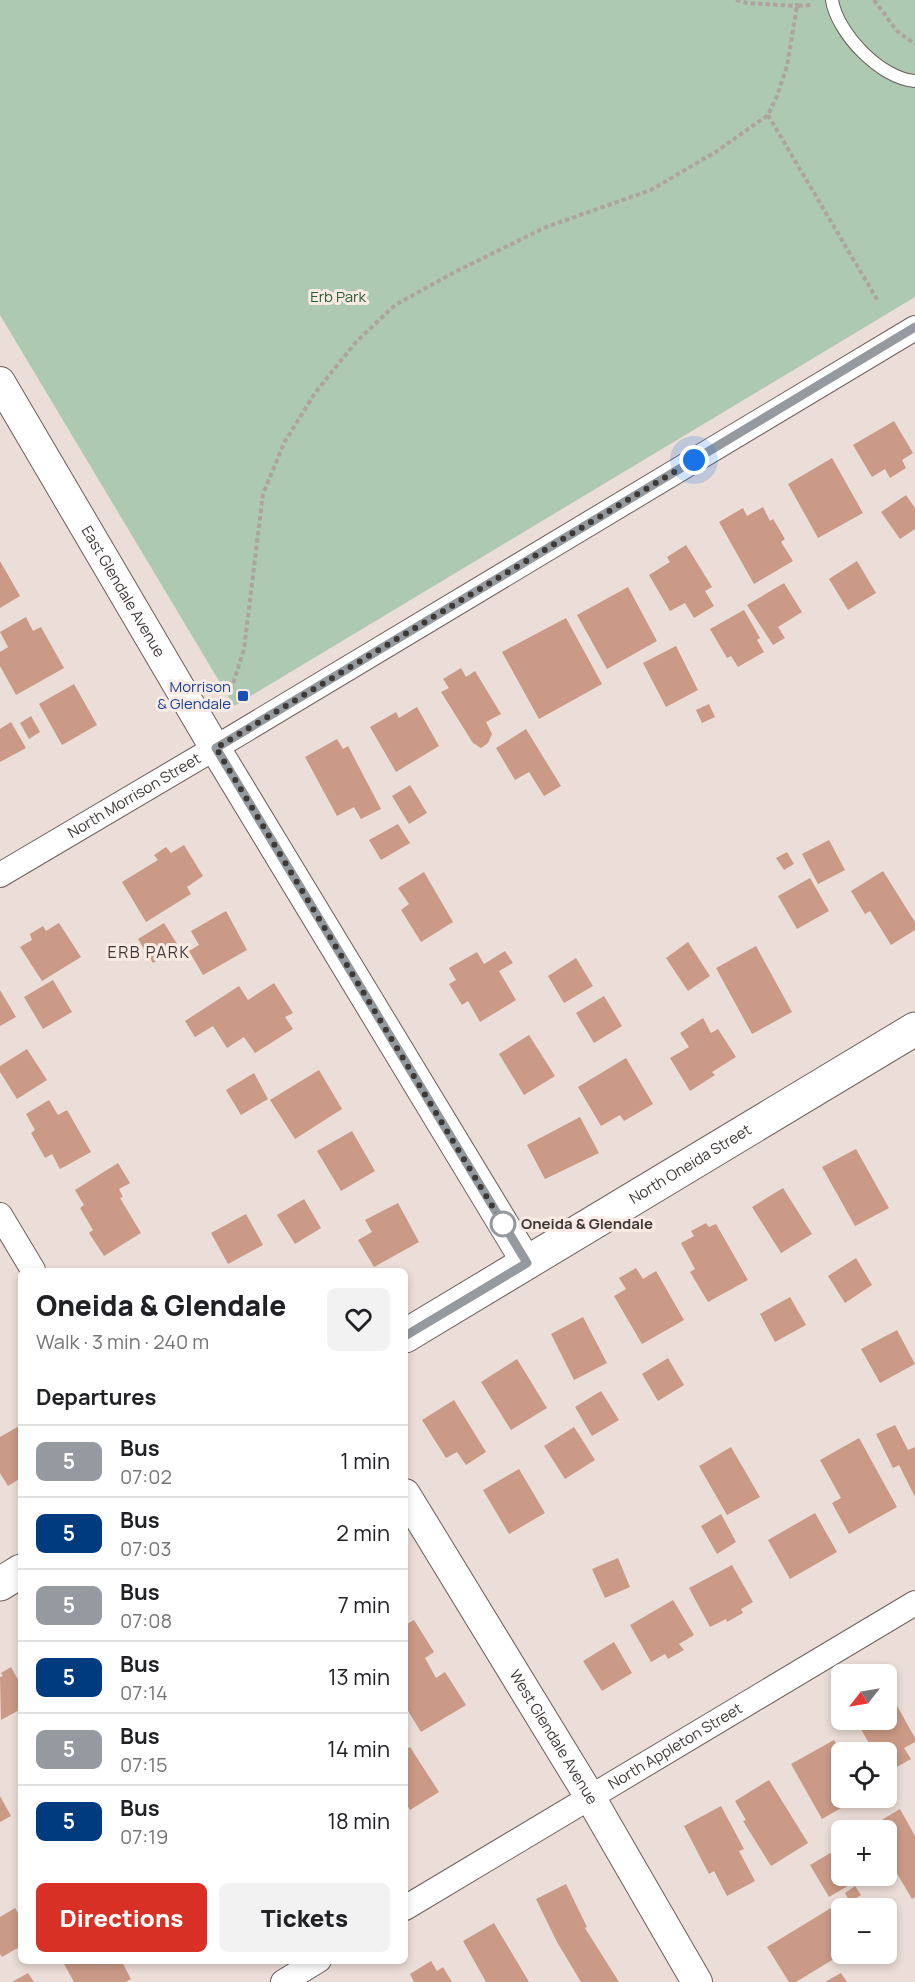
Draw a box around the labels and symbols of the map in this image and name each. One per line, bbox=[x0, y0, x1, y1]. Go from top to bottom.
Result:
park label: Erb Park bbox=[310, 286, 366, 307]
your location bbox=[679, 445, 709, 475]
street label: East Glendale Avenue bbox=[77, 522, 170, 661]
place label: Morrison & Glendale bbox=[157, 676, 231, 714]
marker: Morrison & Glendale bbox=[236, 689, 250, 703]
street label: North Morrison Street bbox=[64, 748, 204, 843]
district label: ERB PARK bbox=[108, 941, 190, 963]
street label: North Oneida Street bbox=[625, 1119, 755, 1209]
marker: Oneida & Glendale bbox=[490, 1211, 516, 1237]
place label: Oneida & Glendale bbox=[521, 1213, 653, 1234]
north arrow bbox=[831, 1664, 897, 1730]
street label: West Glendale Avenue bbox=[505, 1666, 603, 1808]
street label: North Appleton Street bbox=[604, 1698, 746, 1794]

